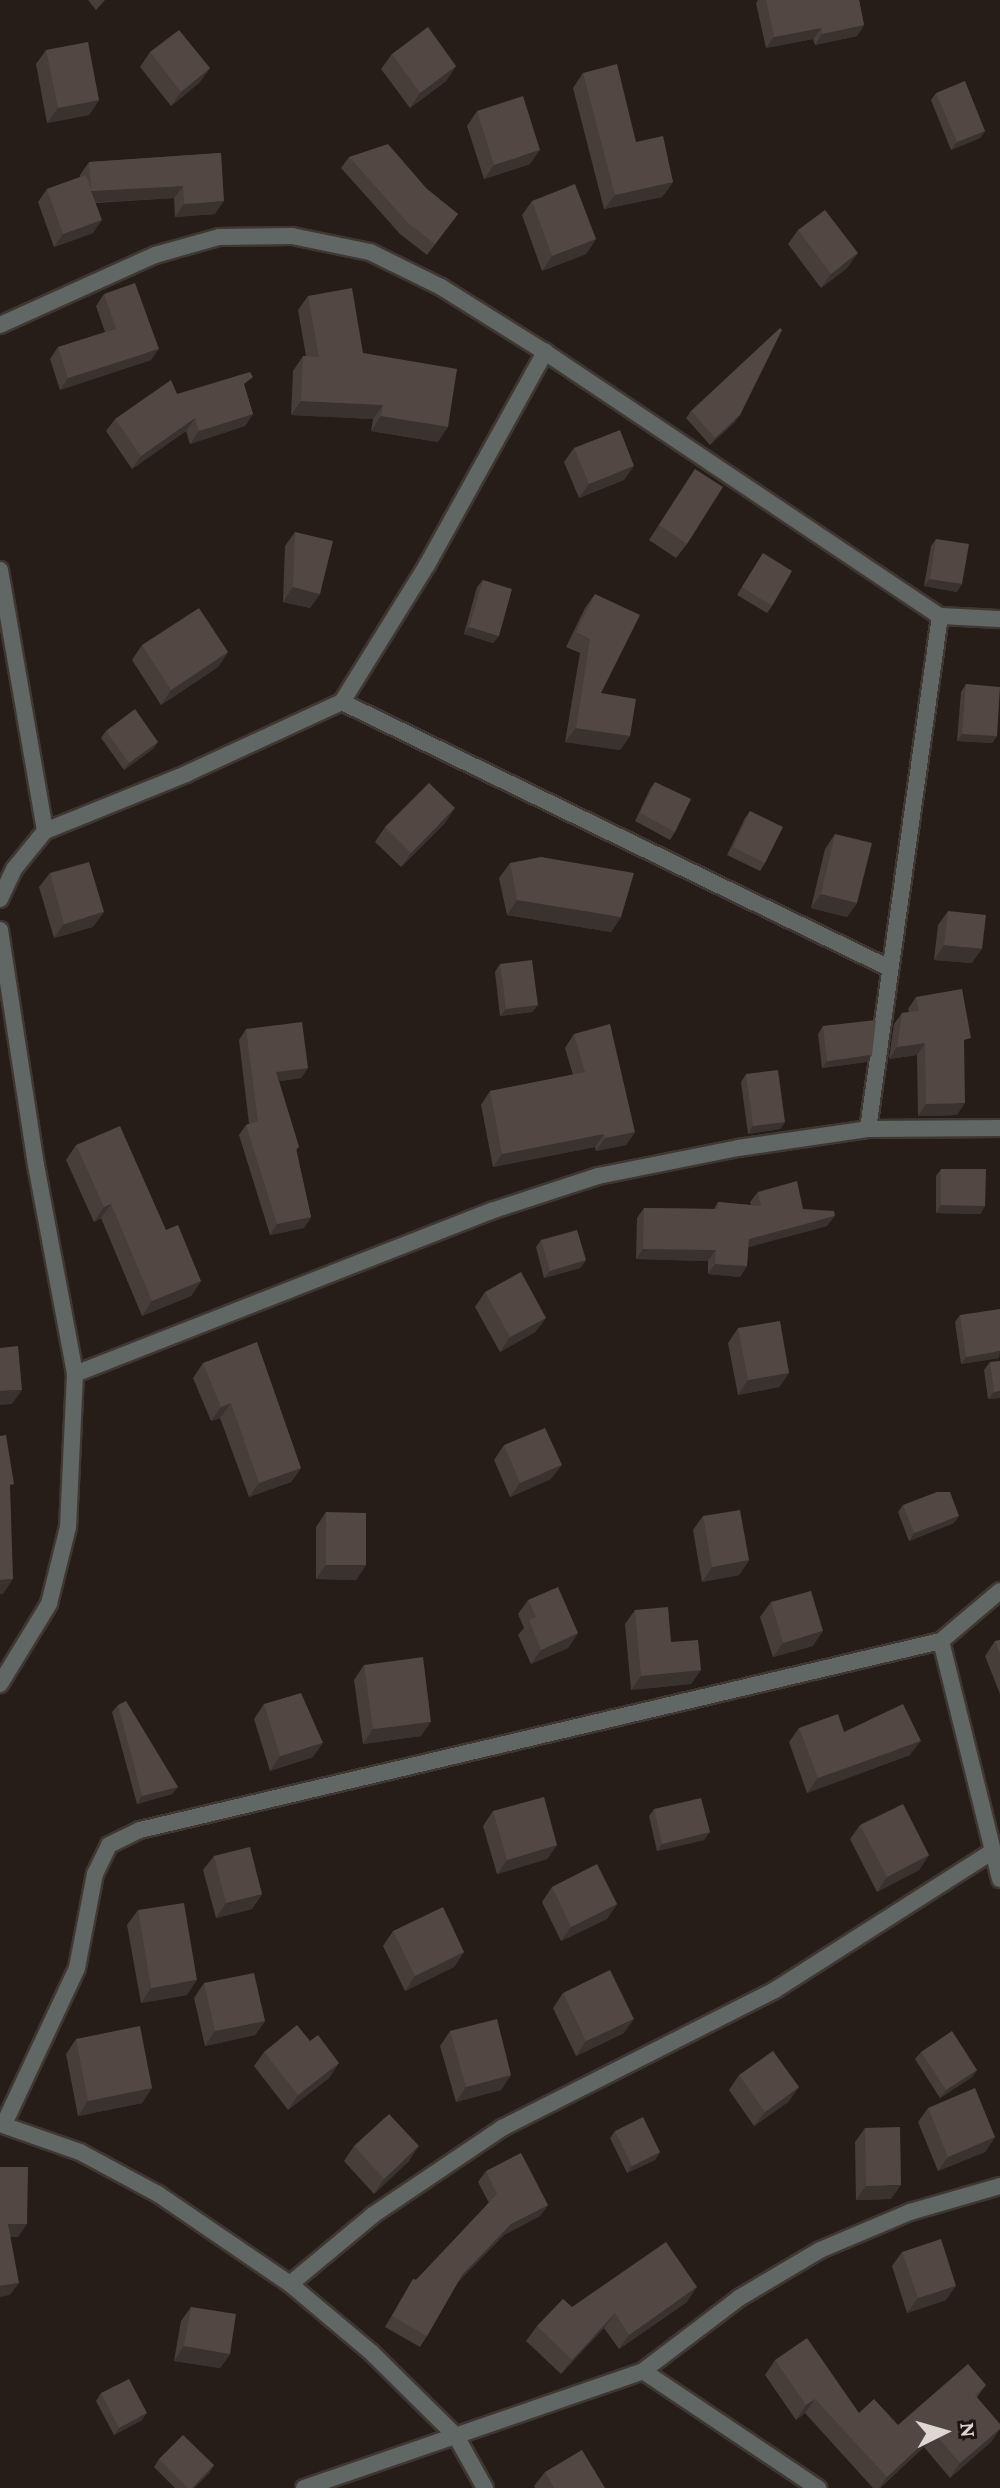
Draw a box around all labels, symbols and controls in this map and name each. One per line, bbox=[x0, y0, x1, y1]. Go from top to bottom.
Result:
north arrow bbox=[904, 2392, 984, 2472]
text: N bbox=[955, 2421, 982, 2438]

